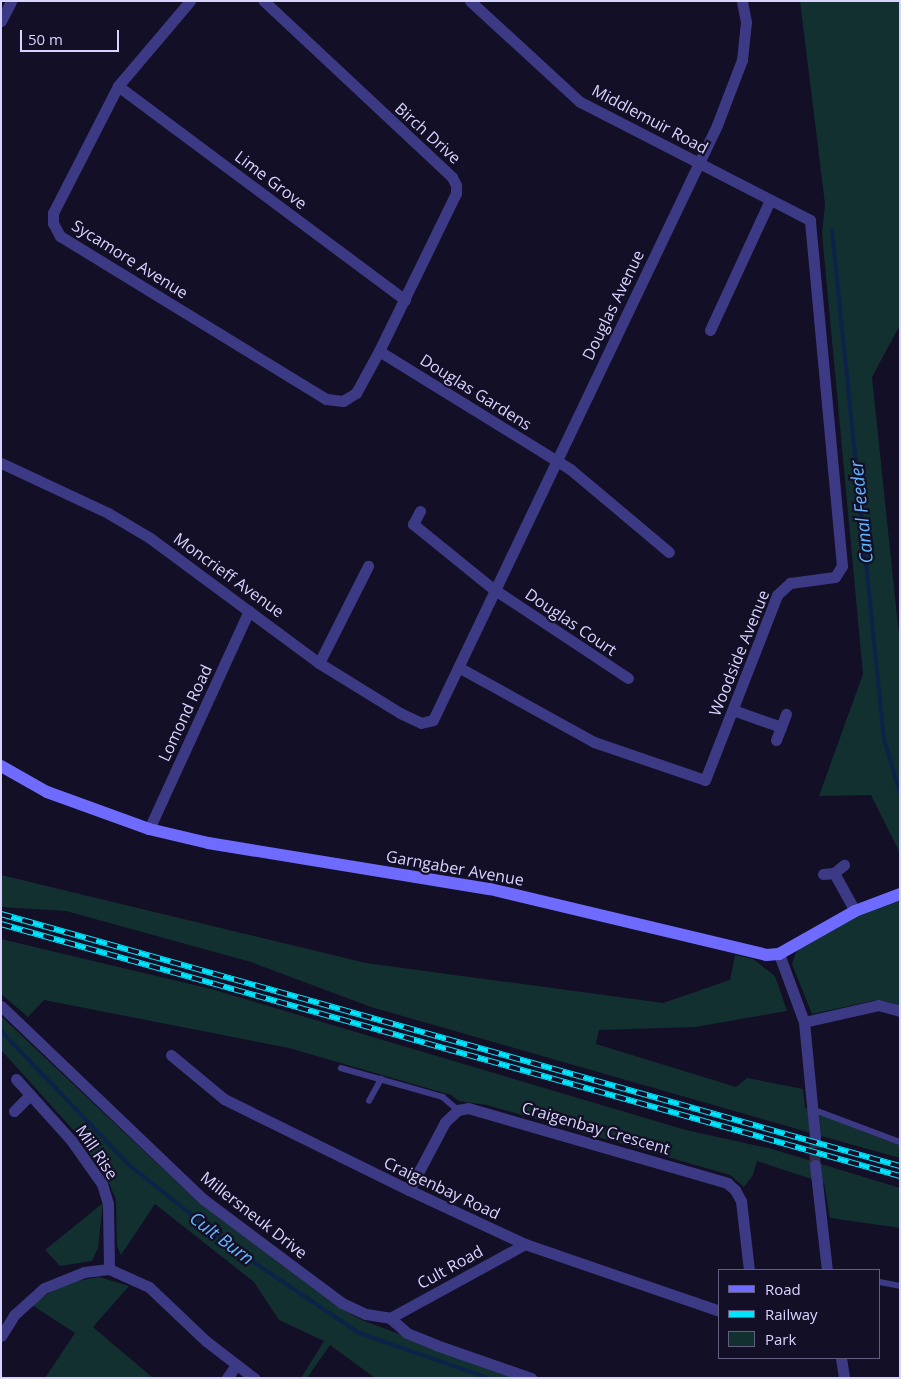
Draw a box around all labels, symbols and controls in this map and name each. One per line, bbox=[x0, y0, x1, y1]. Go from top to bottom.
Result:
scale bar bbox=[22, 20, 121, 52]
text: 50 m bbox=[28, 29, 63, 49]
street label: Middlemuir Road bbox=[589, 80, 711, 158]
street label: Birch Drive bbox=[391, 99, 465, 167]
street label: Lime Grove bbox=[231, 147, 311, 213]
street label: Sycamore Avenue bbox=[68, 216, 192, 302]
street label: Douglas Avenue bbox=[578, 247, 648, 363]
street label: Douglas Gardens bbox=[417, 350, 535, 434]
water label: Canal Feeder bbox=[845, 459, 877, 565]
street label: Moncrieff Avenue bbox=[170, 529, 288, 621]
street label: Douglas Court bbox=[522, 584, 620, 660]
street label: Woodside Avenue bbox=[705, 587, 773, 719]
street label: Lomond Road bbox=[154, 662, 216, 764]
street label: Garngaber Avenue bbox=[385, 846, 525, 890]
street label: Craigenbay Crescent bbox=[520, 1098, 672, 1158]
street label: Mill Rise bbox=[72, 1121, 122, 1183]
street label: Craigenbay Road bbox=[381, 1153, 503, 1223]
street label: Millersneuk Drive bbox=[197, 1167, 311, 1263]
water label: Cult Burn bbox=[186, 1207, 258, 1269]
street label: Cult Road bbox=[414, 1241, 486, 1293]
legend bbox=[718, 1269, 881, 1359]
text: Road bbox=[765, 1279, 801, 1299]
text: Railway bbox=[765, 1304, 818, 1324]
text: Park bbox=[765, 1329, 796, 1349]

